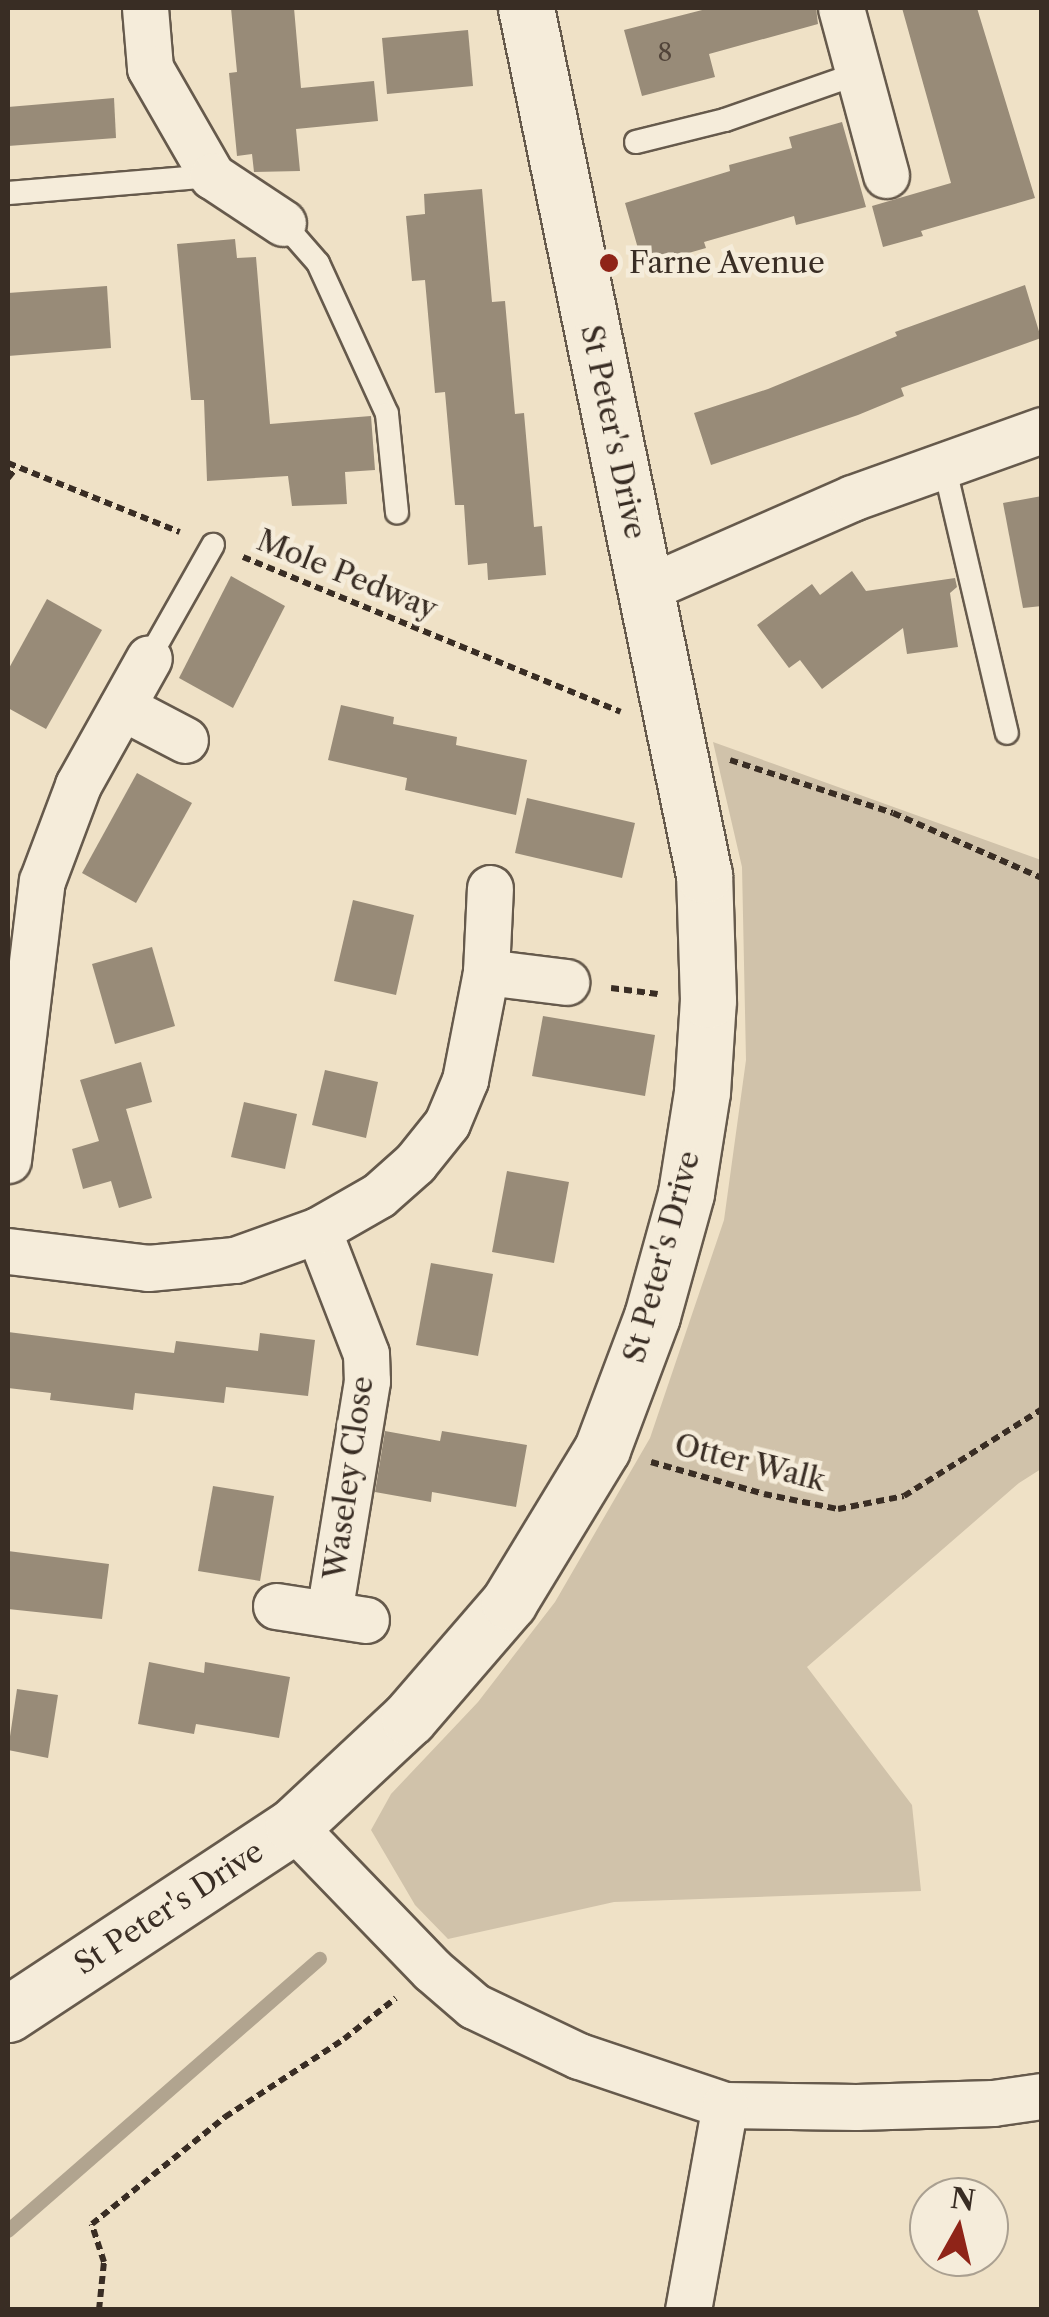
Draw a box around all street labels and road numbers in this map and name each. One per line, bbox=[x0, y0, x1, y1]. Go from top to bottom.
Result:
street label: St Peter's Drive bbox=[573, 322, 653, 542]
street label: Mole Pedway bbox=[252, 522, 442, 628]
street label: St Peter's Drive bbox=[616, 1147, 708, 1367]
street label: Waseley Close bbox=[317, 1374, 381, 1582]
street label: Otter Walk bbox=[670, 1427, 830, 1499]
street label: St Peter's Drive bbox=[68, 1834, 270, 1982]

